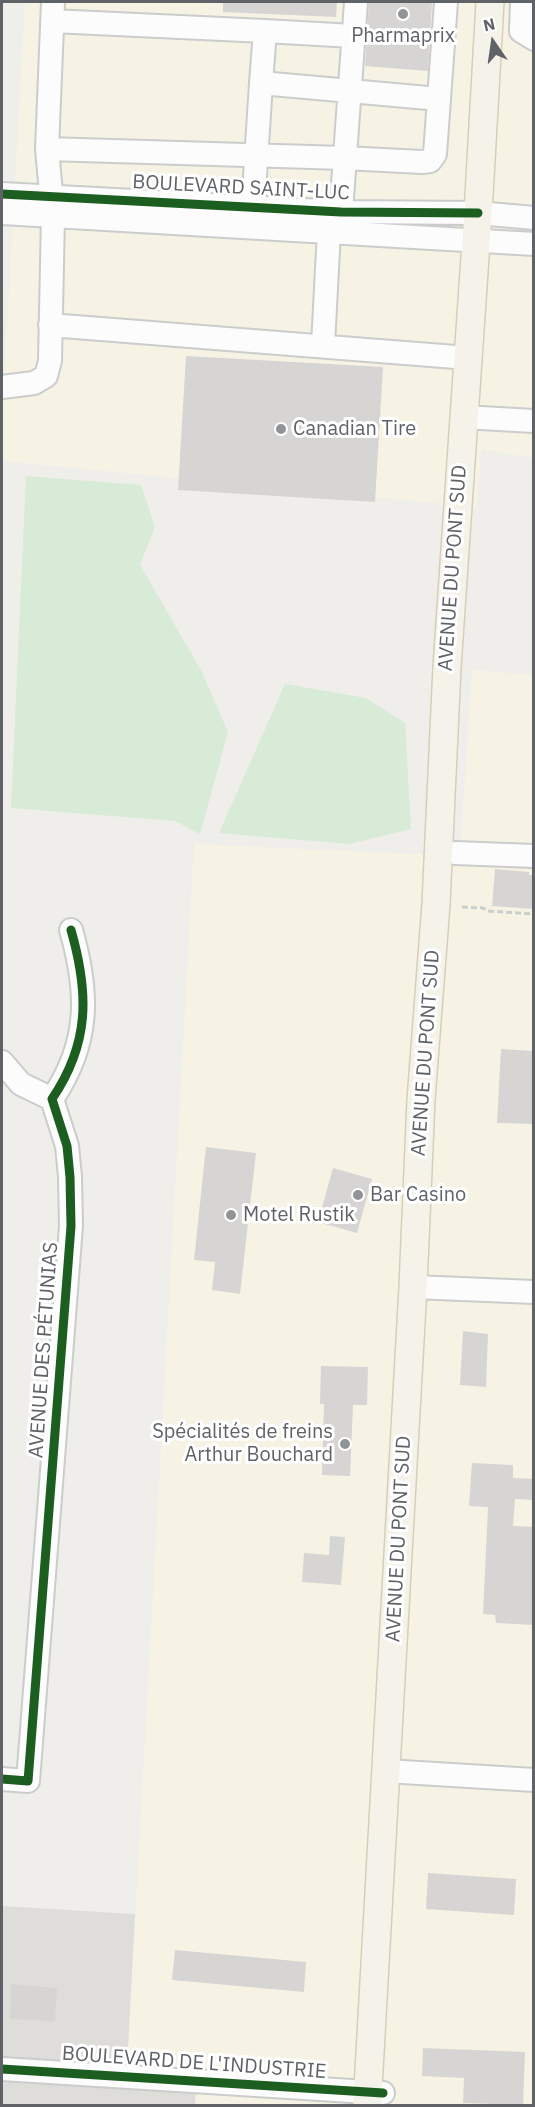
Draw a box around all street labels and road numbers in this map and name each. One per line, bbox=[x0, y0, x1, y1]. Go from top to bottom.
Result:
street label: BOULEVARD SAINT-LUC bbox=[132, 170, 350, 206]
street label: AVENUE DU PONT SUD bbox=[434, 464, 472, 672]
street label: AVENUE DU PONT SUD bbox=[407, 949, 445, 1157]
street label: AVENUE DES PÉTUNIAS bbox=[24, 1241, 64, 1459]
street label: AVENUE DU PONT SUD bbox=[382, 1435, 416, 1643]
street label: BOULEVARD DE L'INDUSTRIE bbox=[61, 2042, 327, 2084]

